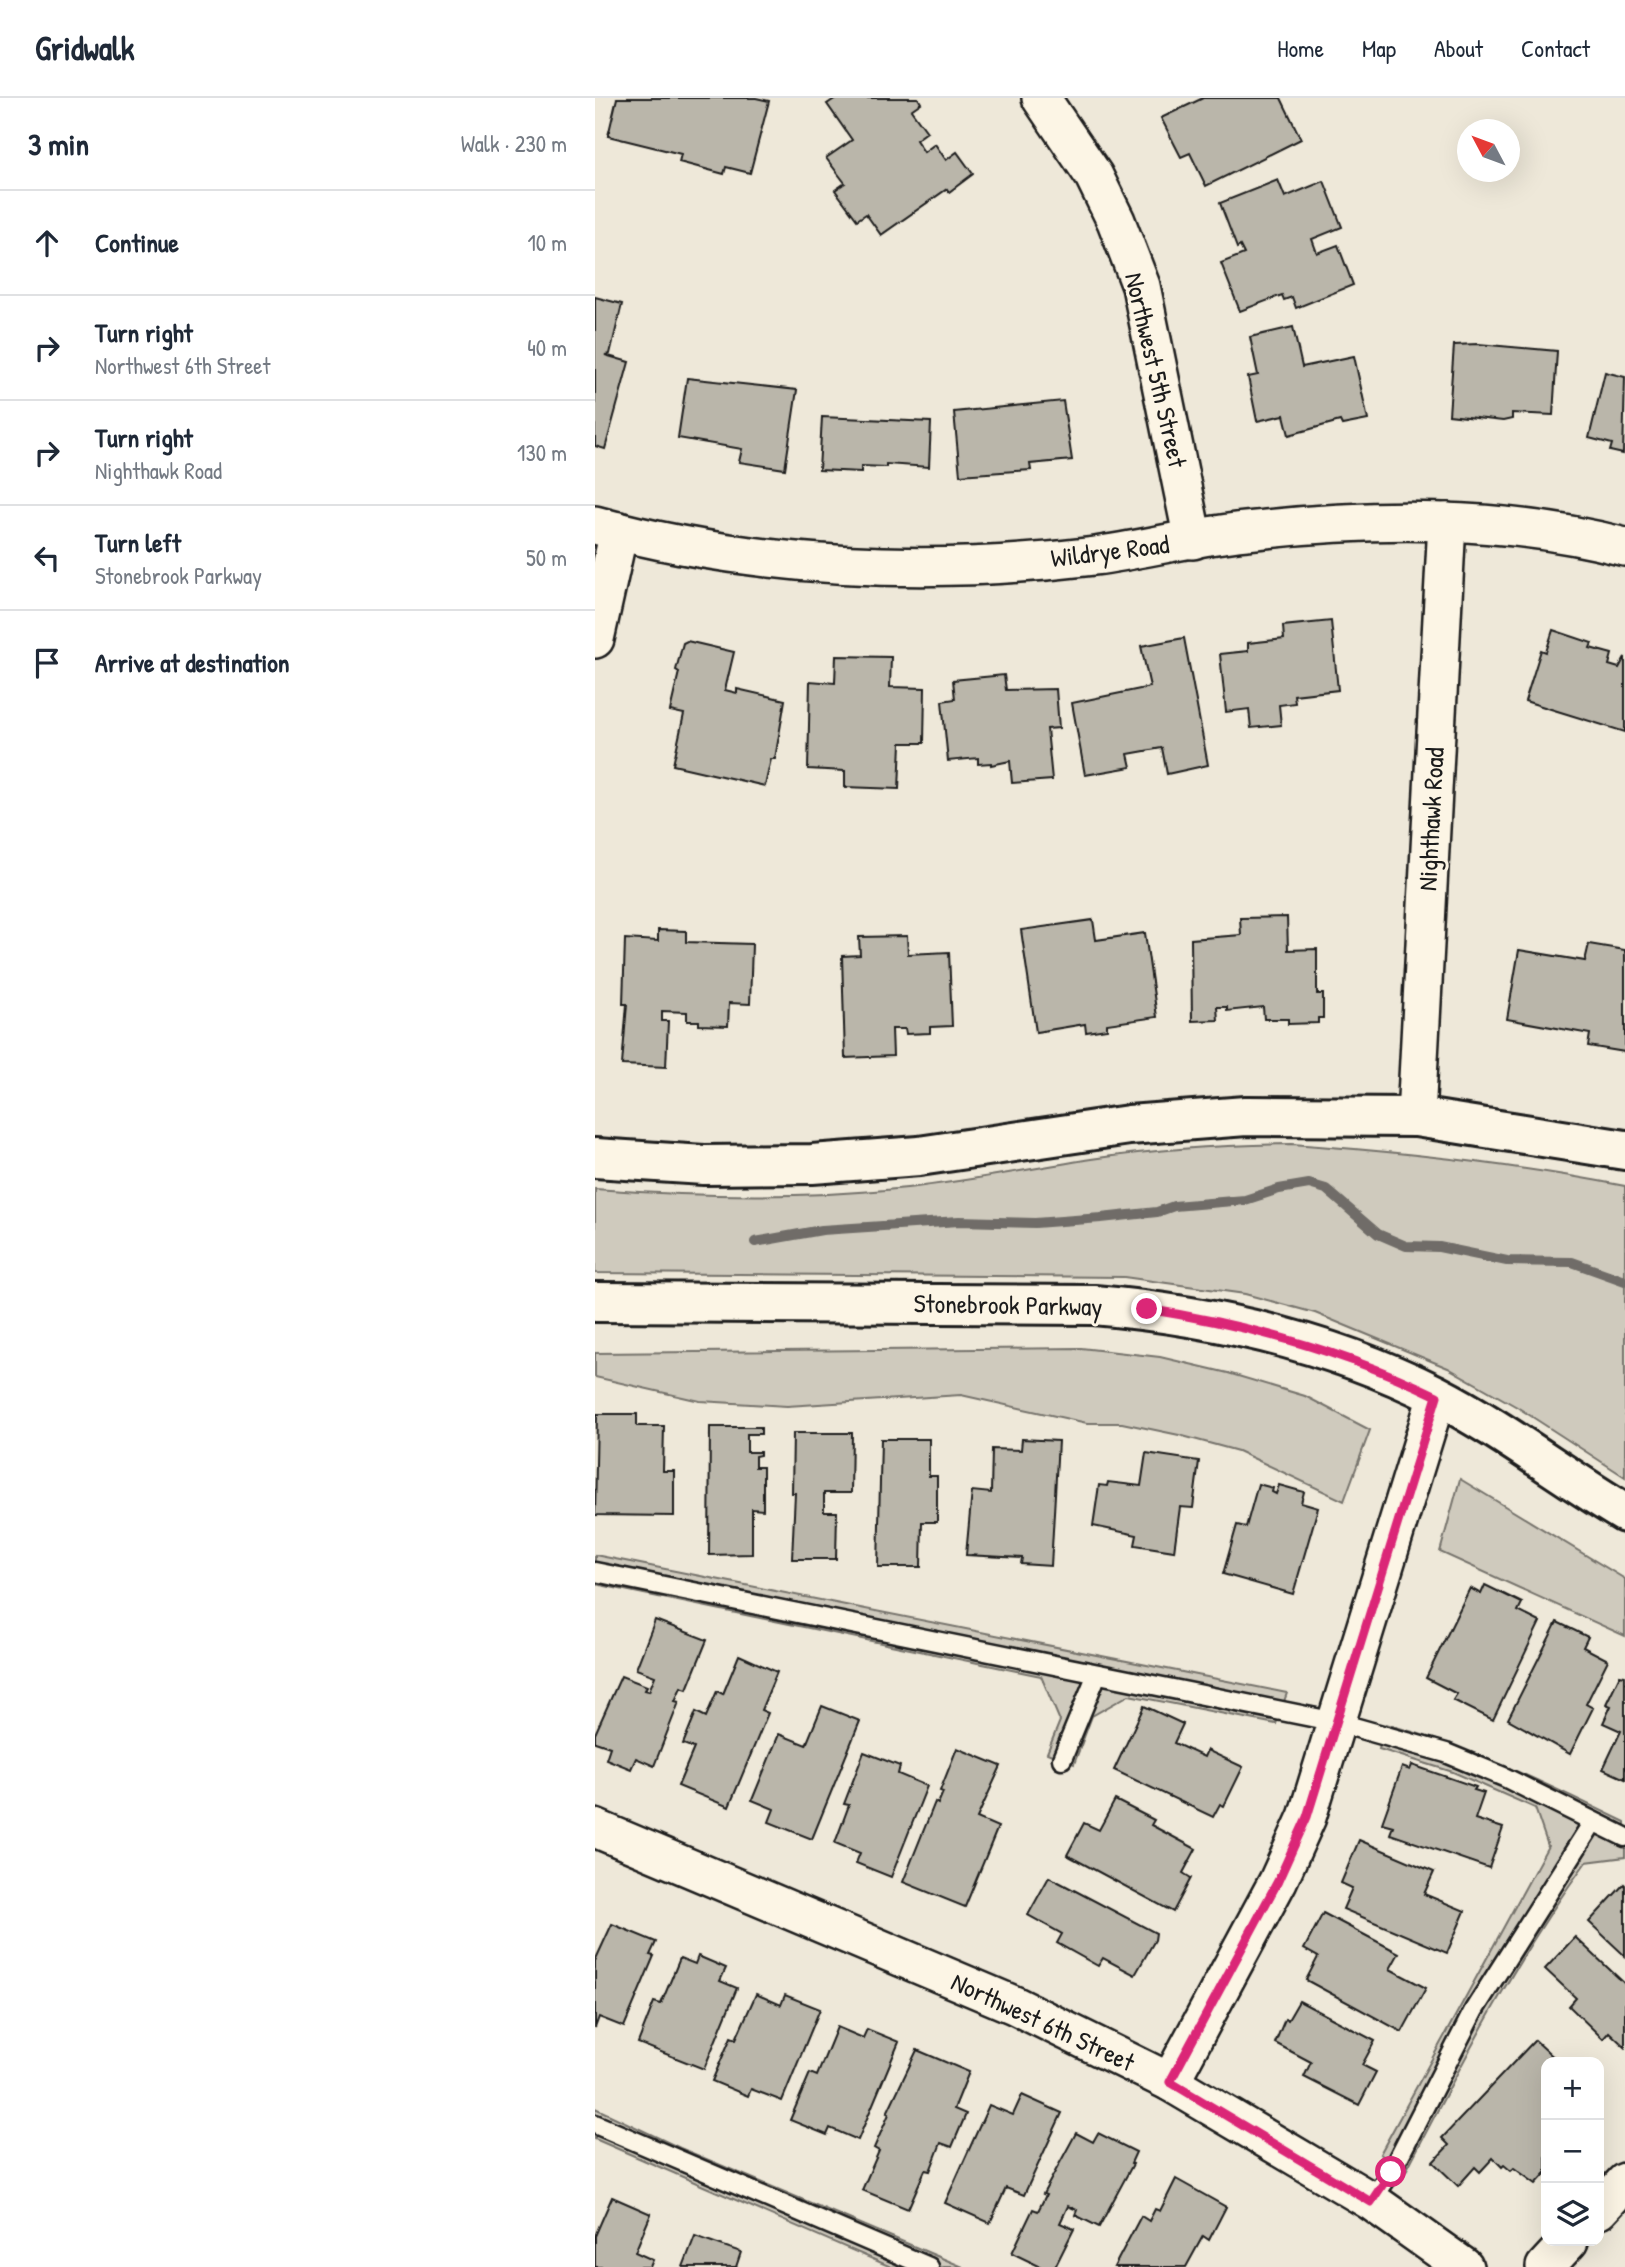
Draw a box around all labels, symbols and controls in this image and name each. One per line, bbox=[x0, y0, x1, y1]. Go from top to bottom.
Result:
text: Gridwalk bbox=[35, 26, 135, 70]
text: Home bbox=[1277, 32, 1324, 64]
text: Map bbox=[1362, 32, 1396, 64]
text: About bbox=[1434, 32, 1483, 64]
text: Contact bbox=[1521, 32, 1590, 64]
north arrow bbox=[1457, 119, 1520, 182]
text: 3 min bbox=[28, 124, 89, 164]
text: Walk · 230 m bbox=[461, 128, 567, 159]
icon: ahead bbox=[28, 224, 66, 262]
text: Continue bbox=[95, 225, 179, 260]
text: 10 m bbox=[527, 227, 567, 258]
street label: Northwest 5th Street bbox=[1117, 269, 1196, 472]
text: Turn right bbox=[95, 315, 193, 350]
icon: right bbox=[28, 329, 66, 367]
text: 40 m bbox=[527, 332, 567, 363]
text: Northwest 6th Street bbox=[95, 350, 270, 381]
text: Turn right bbox=[95, 420, 193, 455]
icon: right bbox=[28, 434, 66, 472]
text: 130 m bbox=[517, 437, 567, 468]
text: Nighthawk Road bbox=[95, 455, 222, 486]
text: Turn left bbox=[95, 525, 181, 560]
street label: Wildrye Road bbox=[1049, 526, 1171, 575]
icon: left bbox=[28, 539, 66, 577]
text: 50 m bbox=[526, 542, 567, 573]
text: Stonebrook Parkway bbox=[95, 560, 262, 591]
icon: arrive bbox=[28, 644, 66, 682]
text: Arrive at destination bbox=[95, 645, 290, 680]
street label: Nighthawk Road bbox=[1409, 746, 1452, 892]
street label: Stonebrook Parkway bbox=[913, 1285, 1103, 1324]
route end bbox=[1131, 1293, 1162, 1324]
street label: Northwest 6th Street bbox=[946, 1964, 1141, 2080]
map controls bbox=[1541, 2057, 1604, 2246]
button: + bbox=[1541, 2057, 1604, 2120]
button: − bbox=[1541, 2120, 1604, 2183]
route start bbox=[1375, 2156, 1406, 2187]
button: layers bbox=[1541, 2183, 1604, 2246]

